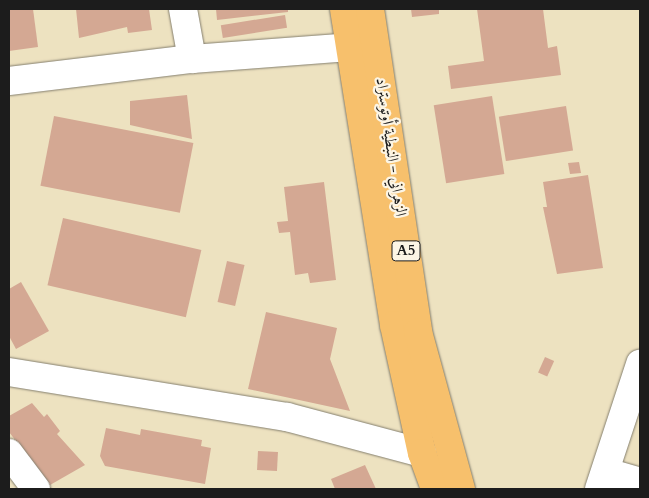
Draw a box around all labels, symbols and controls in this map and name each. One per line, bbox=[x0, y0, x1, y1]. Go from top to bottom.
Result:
street label: الزهراني - النبطية أوتوستراد bbox=[372, 77, 410, 217]
road number: A5 bbox=[391, 238, 421, 264]

